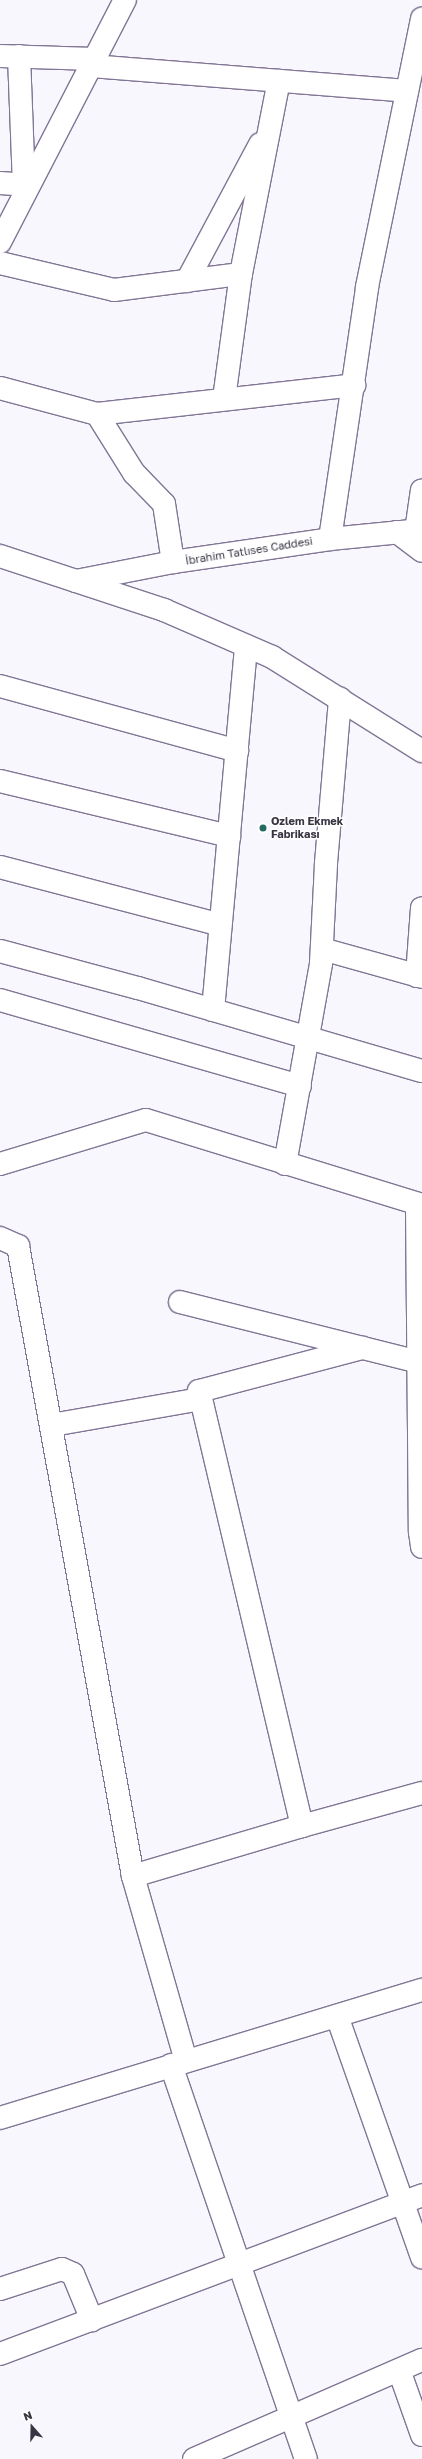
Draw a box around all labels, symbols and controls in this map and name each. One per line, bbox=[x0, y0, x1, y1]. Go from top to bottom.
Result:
street label: İbrahim Tatlıses Caddesi bbox=[184, 534, 314, 568]
place label: Ozlem Ekmek Fabrikası bbox=[271, 815, 343, 841]
marker: Ozlem Ekmek Fabrikası bbox=[258, 823, 268, 833]
north arrow bbox=[12, 2407, 52, 2447]
text: N bbox=[22, 2408, 34, 2423]

